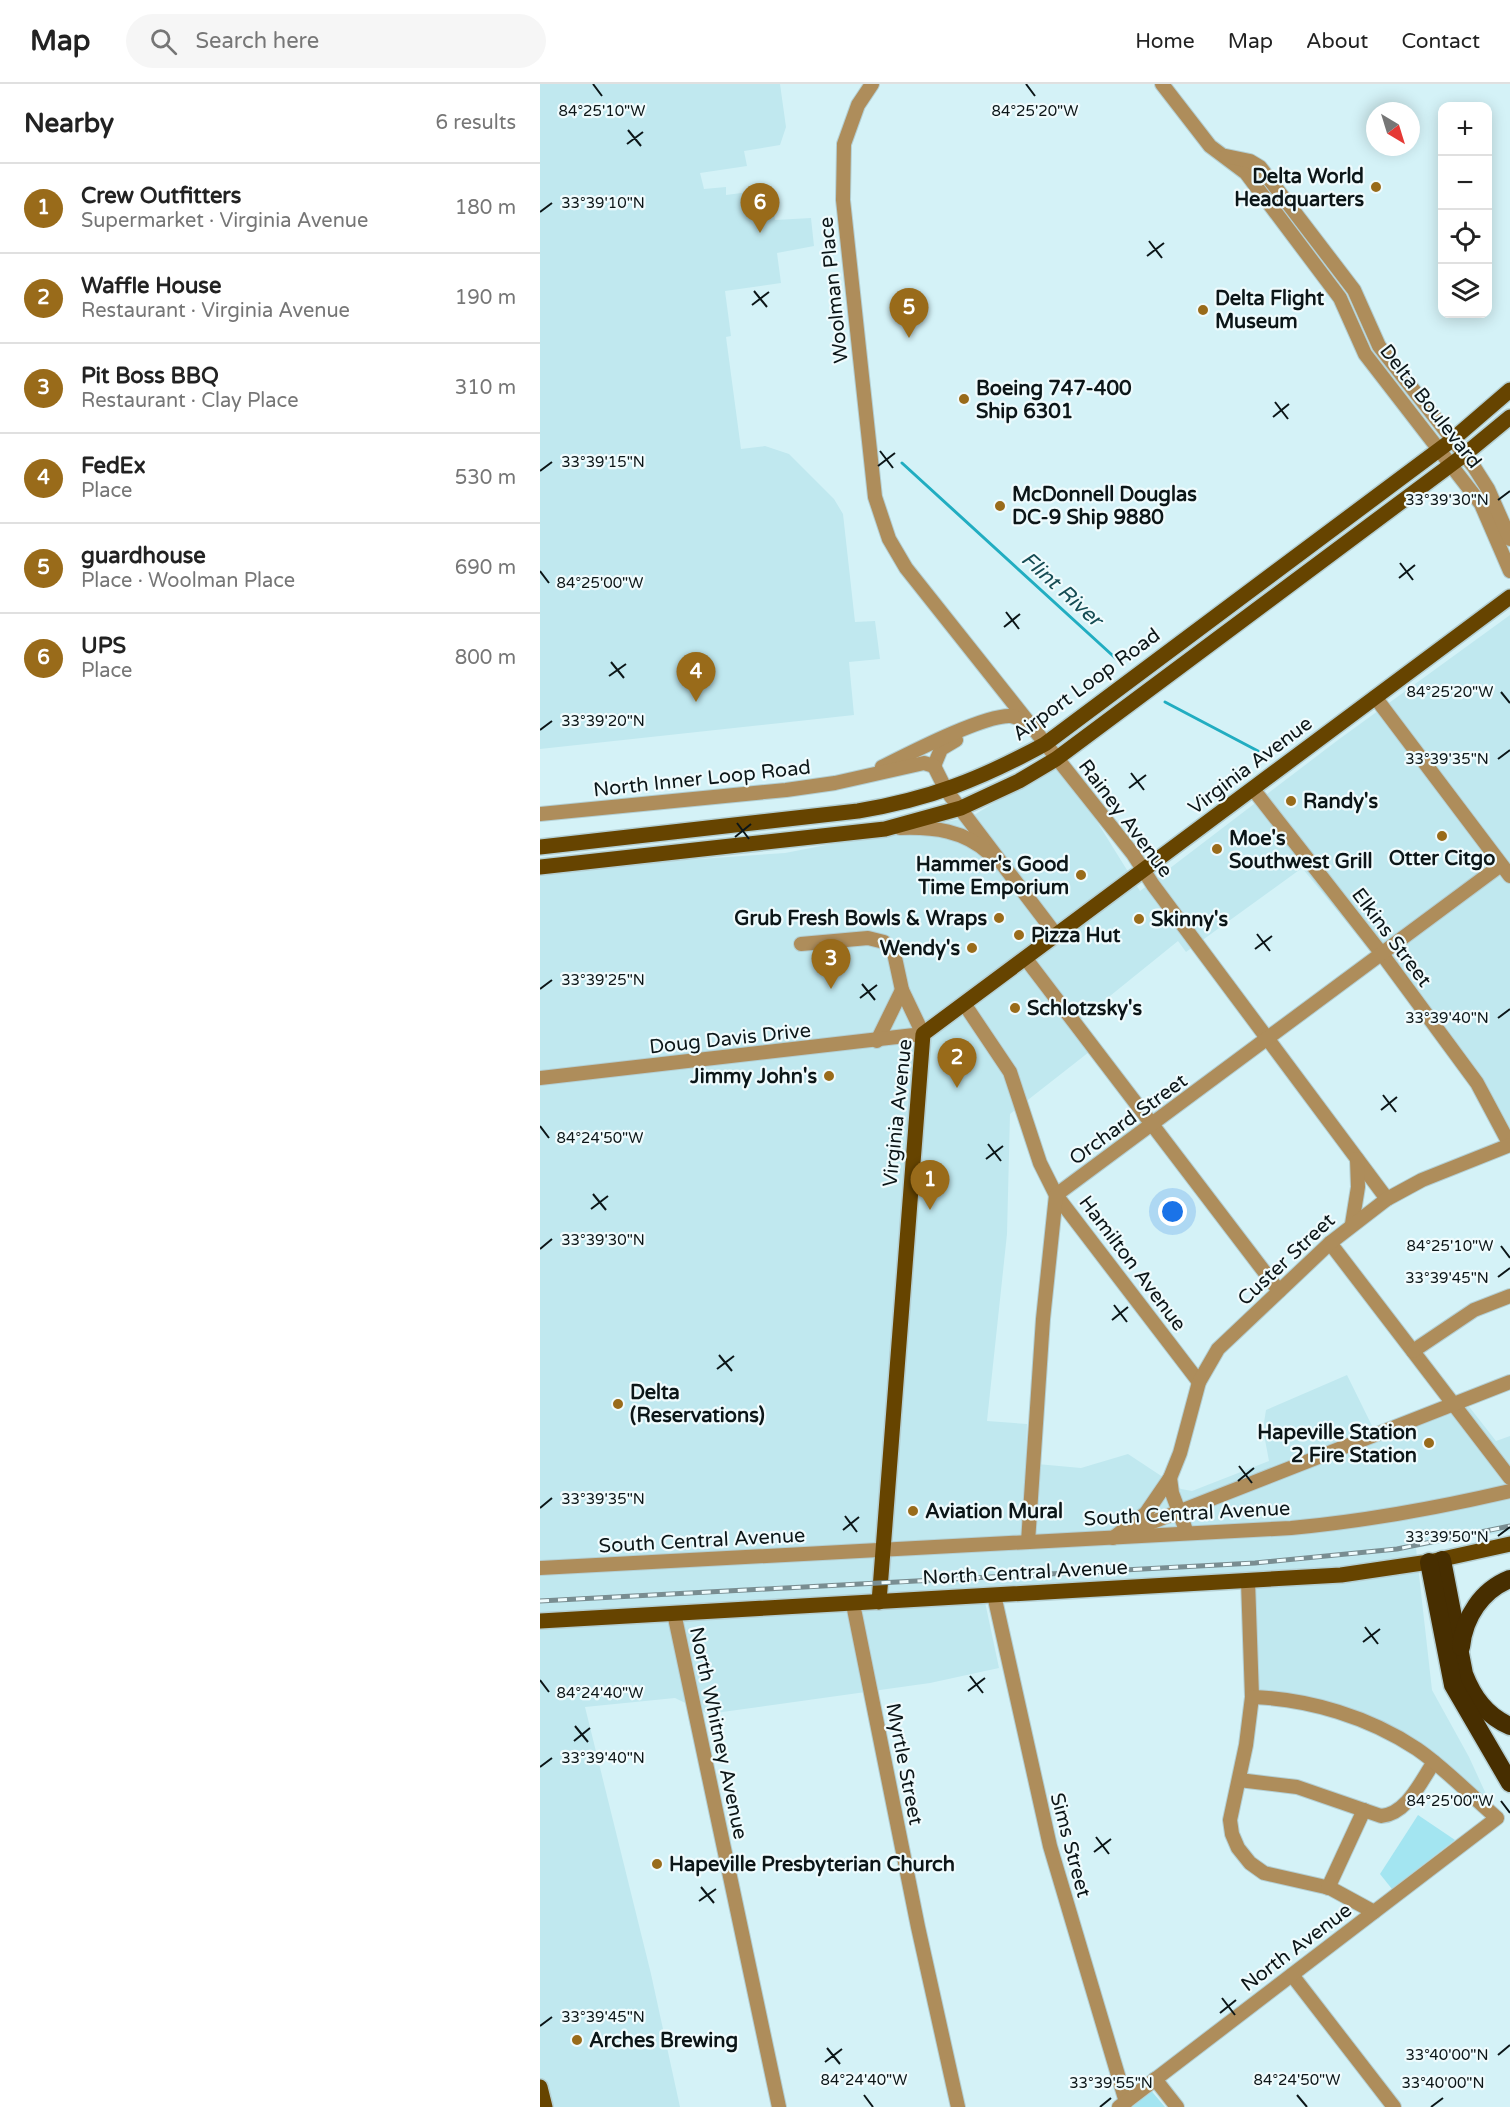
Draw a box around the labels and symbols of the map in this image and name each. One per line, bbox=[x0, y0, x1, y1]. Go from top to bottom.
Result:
text: 84°25'10"W bbox=[559, 102, 645, 120]
text: 84°25'20"W bbox=[992, 102, 1078, 120]
north arrow bbox=[1366, 102, 1420, 156]
place label: Delta World Headquarters bbox=[1234, 165, 1364, 212]
marker: Delta World Headquarters bbox=[1369, 180, 1383, 194]
pin: 6 bbox=[740, 184, 780, 233]
text: 33°39'10"N bbox=[561, 194, 645, 212]
street label: Woolman Place bbox=[814, 216, 854, 364]
place label: Delta Flight Museum bbox=[1215, 287, 1325, 334]
pin: 5 bbox=[890, 288, 928, 338]
marker: Delta Flight Museum bbox=[1196, 303, 1210, 317]
street label: Delta Boulevard bbox=[1374, 340, 1486, 474]
place label: Boeing 747-400 Ship 6301 bbox=[976, 377, 1132, 424]
marker: Boeing 747-400 Ship 6301 bbox=[957, 392, 971, 406]
text: 33°39'15"N bbox=[561, 453, 645, 471]
place label: McDonnell Douglas DC-9 Ship 9880 bbox=[1012, 483, 1197, 530]
text: 33°39'30"N bbox=[1405, 491, 1489, 509]
marker: McDonnell Douglas DC-9 Ship 9880 bbox=[993, 499, 1007, 513]
water label: Flint River bbox=[1016, 547, 1109, 634]
text: 84°25'00"W bbox=[557, 574, 643, 592]
street label: Airport Loop Road bbox=[1008, 623, 1165, 746]
pin: 4 bbox=[676, 652, 716, 702]
text: 84°25'20"W bbox=[1407, 683, 1493, 701]
street label: Virginia Avenue bbox=[1184, 711, 1317, 820]
text: 33°39'20"N bbox=[561, 712, 645, 730]
text: 33°39'35"N bbox=[1405, 750, 1489, 768]
street label: Rainey Avenue bbox=[1073, 755, 1177, 882]
street label: North Inner Loop Road bbox=[592, 756, 812, 802]
place label: Randy's bbox=[1303, 790, 1378, 814]
marker: Randy's bbox=[1284, 794, 1298, 808]
place label: Moe's Southwest Grill bbox=[1229, 827, 1372, 874]
marker: Otter Citgo bbox=[1435, 829, 1449, 843]
marker: Moe's Southwest Grill bbox=[1210, 842, 1224, 856]
place label: Otter Citgo bbox=[1389, 847, 1495, 871]
place label: Hammer's Good Time Emporium bbox=[916, 853, 1069, 900]
marker: Hammer's Good Time Emporium bbox=[1074, 868, 1088, 882]
street label: Elkins Street bbox=[1346, 883, 1436, 992]
place label: Grub Fresh Bowls & Wraps bbox=[734, 907, 987, 931]
place label: Skinny's bbox=[1151, 908, 1228, 932]
marker: Grub Fresh Bowls & Wraps bbox=[992, 911, 1006, 925]
marker: Skinny's bbox=[1132, 912, 1146, 926]
place label: Pizza Hut bbox=[1031, 924, 1121, 948]
marker: Pizza Hut bbox=[1012, 928, 1026, 942]
place label: Wendy's bbox=[880, 937, 960, 961]
pin: 3 bbox=[812, 940, 850, 989]
marker: Wendy's bbox=[965, 941, 979, 955]
text: 33°39'25"N bbox=[561, 971, 645, 989]
place label: Schlotzsky's bbox=[1027, 997, 1142, 1021]
marker: Schlotzsky's bbox=[1008, 1001, 1022, 1015]
text: 33°39'40"N bbox=[1405, 1009, 1489, 1027]
street label: Doug Davis Drive bbox=[648, 1019, 812, 1059]
street label: Virginia Avenue bbox=[878, 1038, 918, 1188]
pin: 2 bbox=[938, 1038, 976, 1088]
place label: Jimmy John's bbox=[689, 1065, 817, 1089]
marker: Jimmy John's bbox=[822, 1069, 836, 1083]
street label: Orchard Street bbox=[1065, 1069, 1192, 1171]
text: 84°24'50"W bbox=[557, 1129, 643, 1147]
pin: 1 bbox=[910, 1160, 950, 1210]
street label: Hamilton Avenue bbox=[1073, 1191, 1191, 1336]
your location bbox=[1158, 1197, 1187, 1226]
street label: Custer Street bbox=[1233, 1208, 1341, 1311]
text: 33°39'30"N bbox=[561, 1231, 645, 1249]
text: 84°25'10"W bbox=[1407, 1237, 1493, 1255]
text: 33°39'45"N bbox=[1405, 1269, 1489, 1287]
place label: Delta (Reservations) bbox=[630, 1381, 765, 1428]
marker: Delta (Reservations) bbox=[611, 1397, 625, 1411]
place label: Hapeville Station 2 Fire Station bbox=[1257, 1421, 1417, 1468]
marker: Hapeville Station 2 Fire Station bbox=[1422, 1436, 1436, 1450]
text: 33°39'35"N bbox=[561, 1490, 645, 1508]
street label: South Central Avenue bbox=[1083, 1497, 1291, 1531]
place label: Aviation Mural bbox=[925, 1500, 1063, 1524]
marker: Aviation Mural bbox=[906, 1504, 920, 1518]
street label: South Central Avenue bbox=[598, 1524, 806, 1558]
text: 33°39'50"N bbox=[1405, 1528, 1489, 1546]
street label: North Central Avenue bbox=[922, 1556, 1128, 1590]
street label: North Whitney Avenue bbox=[684, 1625, 752, 1842]
text: 84°24'40"W bbox=[557, 1684, 643, 1702]
street label: Myrtle Street bbox=[880, 1701, 928, 1828]
text: 33°39'40"N bbox=[561, 1749, 645, 1767]
street label: Sims Street bbox=[1045, 1790, 1096, 1901]
text: 84°25'00"W bbox=[1407, 1792, 1493, 1810]
place label: Hapeville Presbyterian Church bbox=[669, 1853, 955, 1877]
marker: Hapeville Presbyterian Church bbox=[650, 1857, 664, 1871]
street label: North Avenue bbox=[1237, 1898, 1357, 1997]
text: 33°39'45"N bbox=[561, 2008, 645, 2026]
place label: Arches Brewing bbox=[589, 2029, 738, 2053]
marker: Arches Brewing bbox=[570, 2033, 584, 2047]
text: 33°40'00"N bbox=[1405, 2046, 1489, 2064]
text: 84°24'40"W bbox=[821, 2071, 907, 2089]
text: 84°24'50"W bbox=[1254, 2071, 1340, 2089]
text: 33°39'55"N bbox=[1069, 2074, 1153, 2092]
text: 33°40'00"N bbox=[1401, 2074, 1485, 2092]

